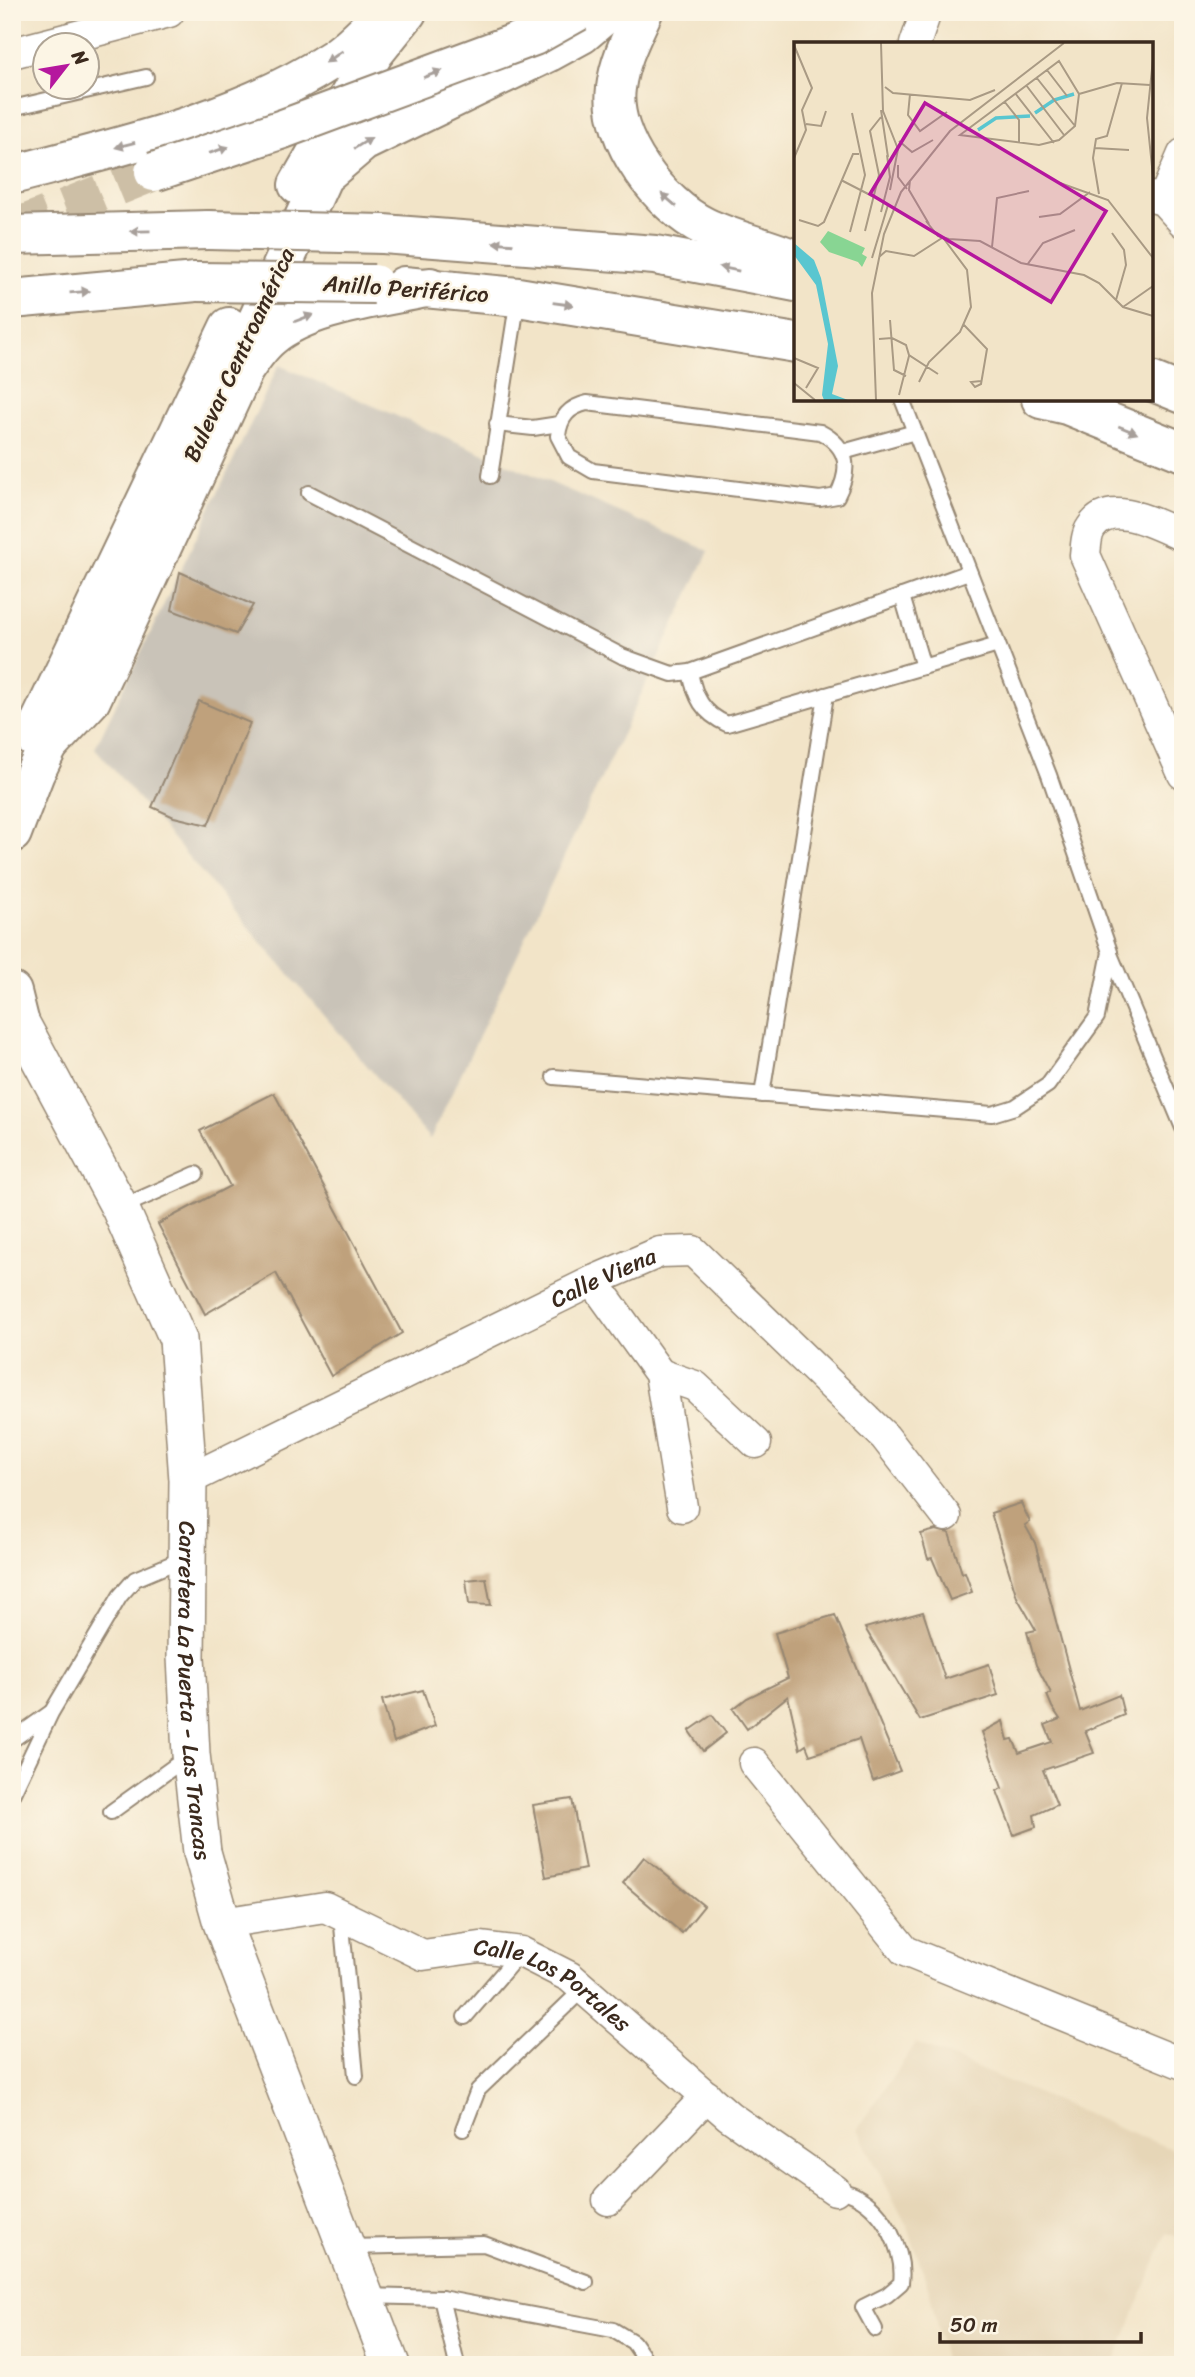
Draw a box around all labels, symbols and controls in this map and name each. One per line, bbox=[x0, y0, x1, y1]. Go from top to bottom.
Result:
north arrow bbox=[32, 32, 102, 102]
inset map bbox=[794, 42, 1153, 401]
text: N bbox=[62, 43, 98, 72]
one-way arrow bbox=[325, 50, 343, 64]
one-way arrow bbox=[422, 69, 443, 80]
one-way arrow bbox=[354, 137, 373, 150]
one-way arrow bbox=[114, 140, 136, 151]
one-way arrow bbox=[208, 145, 229, 155]
one-way arrow bbox=[660, 192, 678, 208]
one-way arrow bbox=[129, 226, 151, 237]
one-way arrow bbox=[492, 237, 514, 248]
street label: Bulevar Centroamérica bbox=[171, 241, 307, 469]
street label: Anillo Periférico bbox=[321, 263, 490, 315]
one-way arrow bbox=[718, 264, 740, 275]
one-way arrow bbox=[69, 287, 91, 298]
one-way arrow bbox=[552, 298, 574, 309]
one-way arrow bbox=[294, 313, 315, 324]
one-way arrow bbox=[1118, 424, 1139, 435]
street label: Calle Viena bbox=[543, 1235, 663, 1320]
street label: Carretera La Puerta - Las Trancas bbox=[165, 1521, 224, 1866]
street label: Calle Los Portales bbox=[471, 1926, 641, 2043]
scale bar bbox=[940, 2300, 1141, 2344]
text: 50 m bbox=[950, 2306, 998, 2344]

